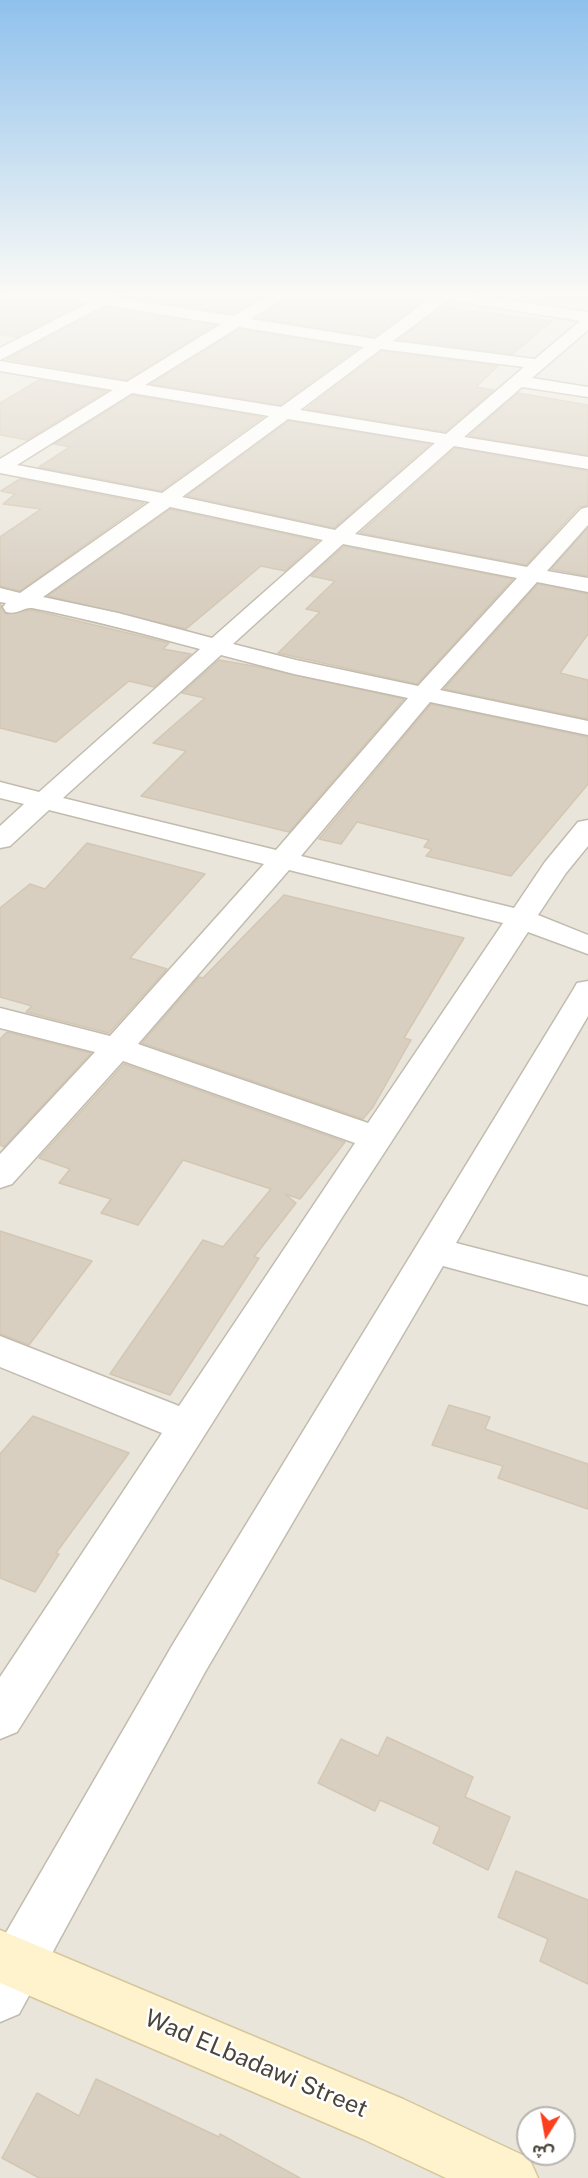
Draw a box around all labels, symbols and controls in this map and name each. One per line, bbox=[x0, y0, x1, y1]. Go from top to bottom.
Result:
street label: Wad ELbadawi Street bbox=[140, 2004, 372, 2124]
north arrow bbox=[516, 2106, 576, 2166]
text: ش bbox=[530, 2141, 555, 2164]

